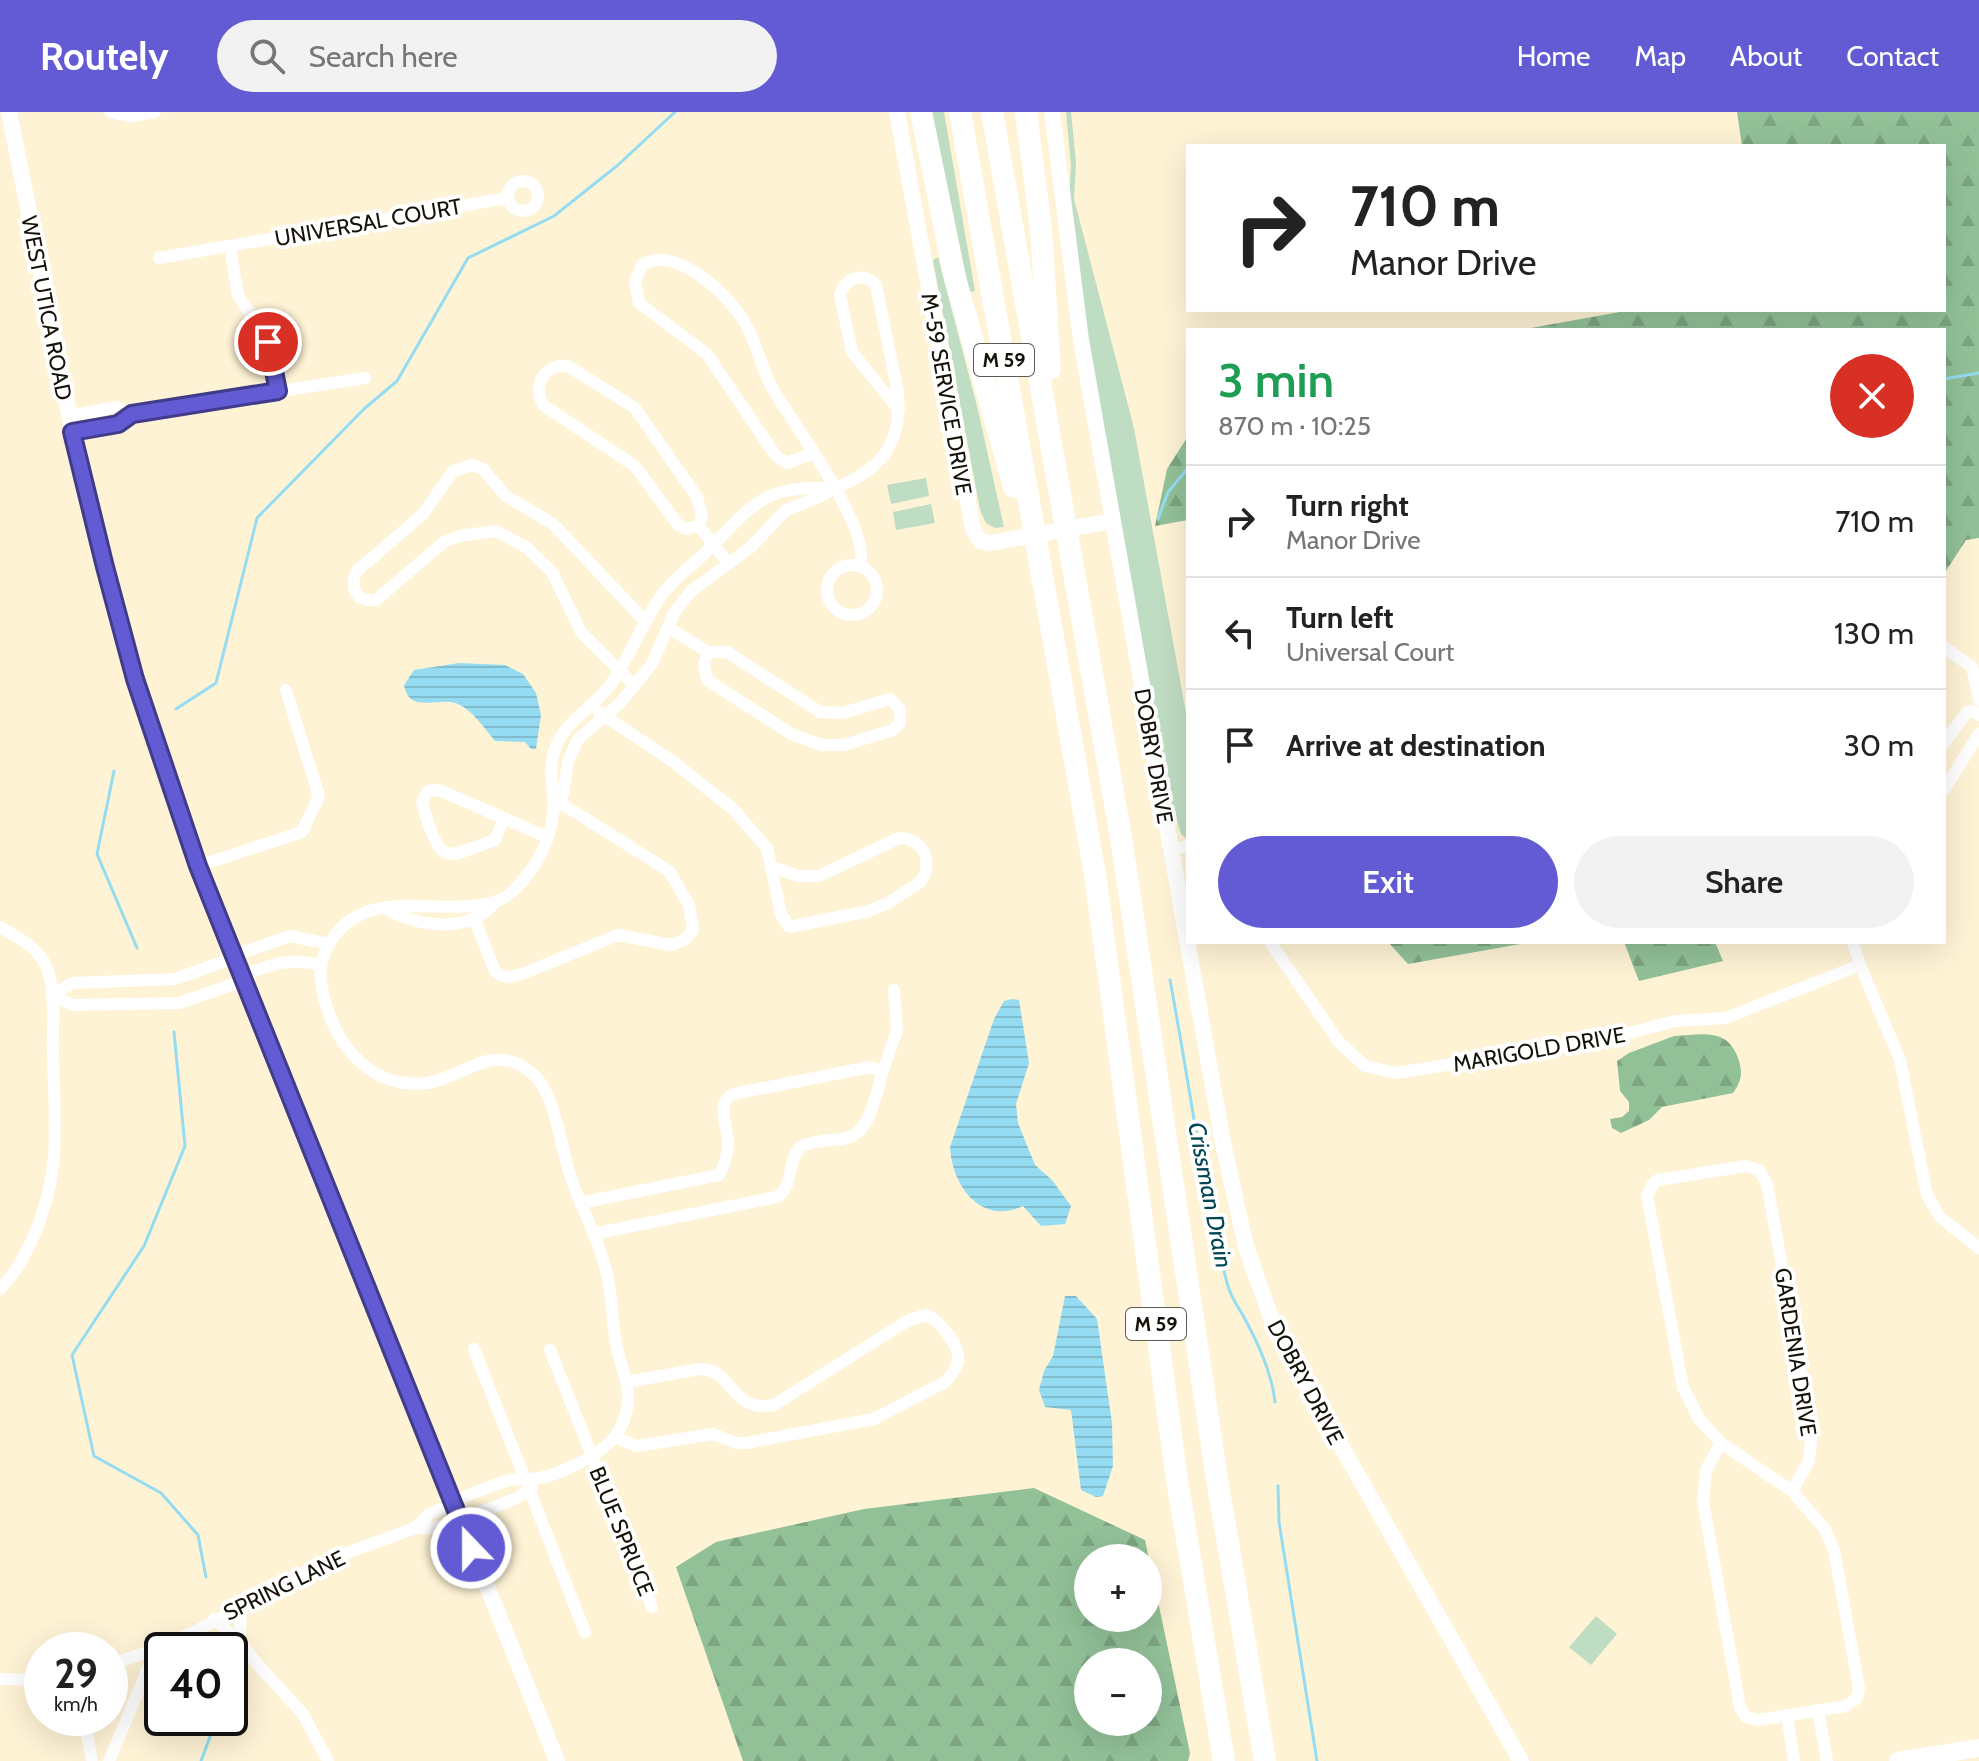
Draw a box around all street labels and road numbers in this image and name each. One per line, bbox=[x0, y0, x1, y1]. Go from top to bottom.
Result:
street label: UNIVERSAL COURT bbox=[273, 193, 464, 252]
street label: WEST UTICA ROAD bbox=[15, 214, 78, 403]
street label: M-59 SERVICE DRIVE bbox=[915, 291, 978, 497]
road number: M 59 bbox=[974, 344, 1034, 376]
street label: DOBRY DRIVE bbox=[1128, 686, 1179, 826]
street label: MARIGOLD DRIVE bbox=[1451, 1021, 1627, 1078]
street label: GARDENIA DRIVE bbox=[1769, 1266, 1822, 1438]
road number: M 59 bbox=[1126, 1308, 1186, 1340]
street label: DOBRY DRIVE bbox=[1261, 1315, 1350, 1449]
street label: BLUE SPRUCE bbox=[583, 1463, 660, 1600]
street label: SPRING LANE bbox=[219, 1544, 349, 1626]

